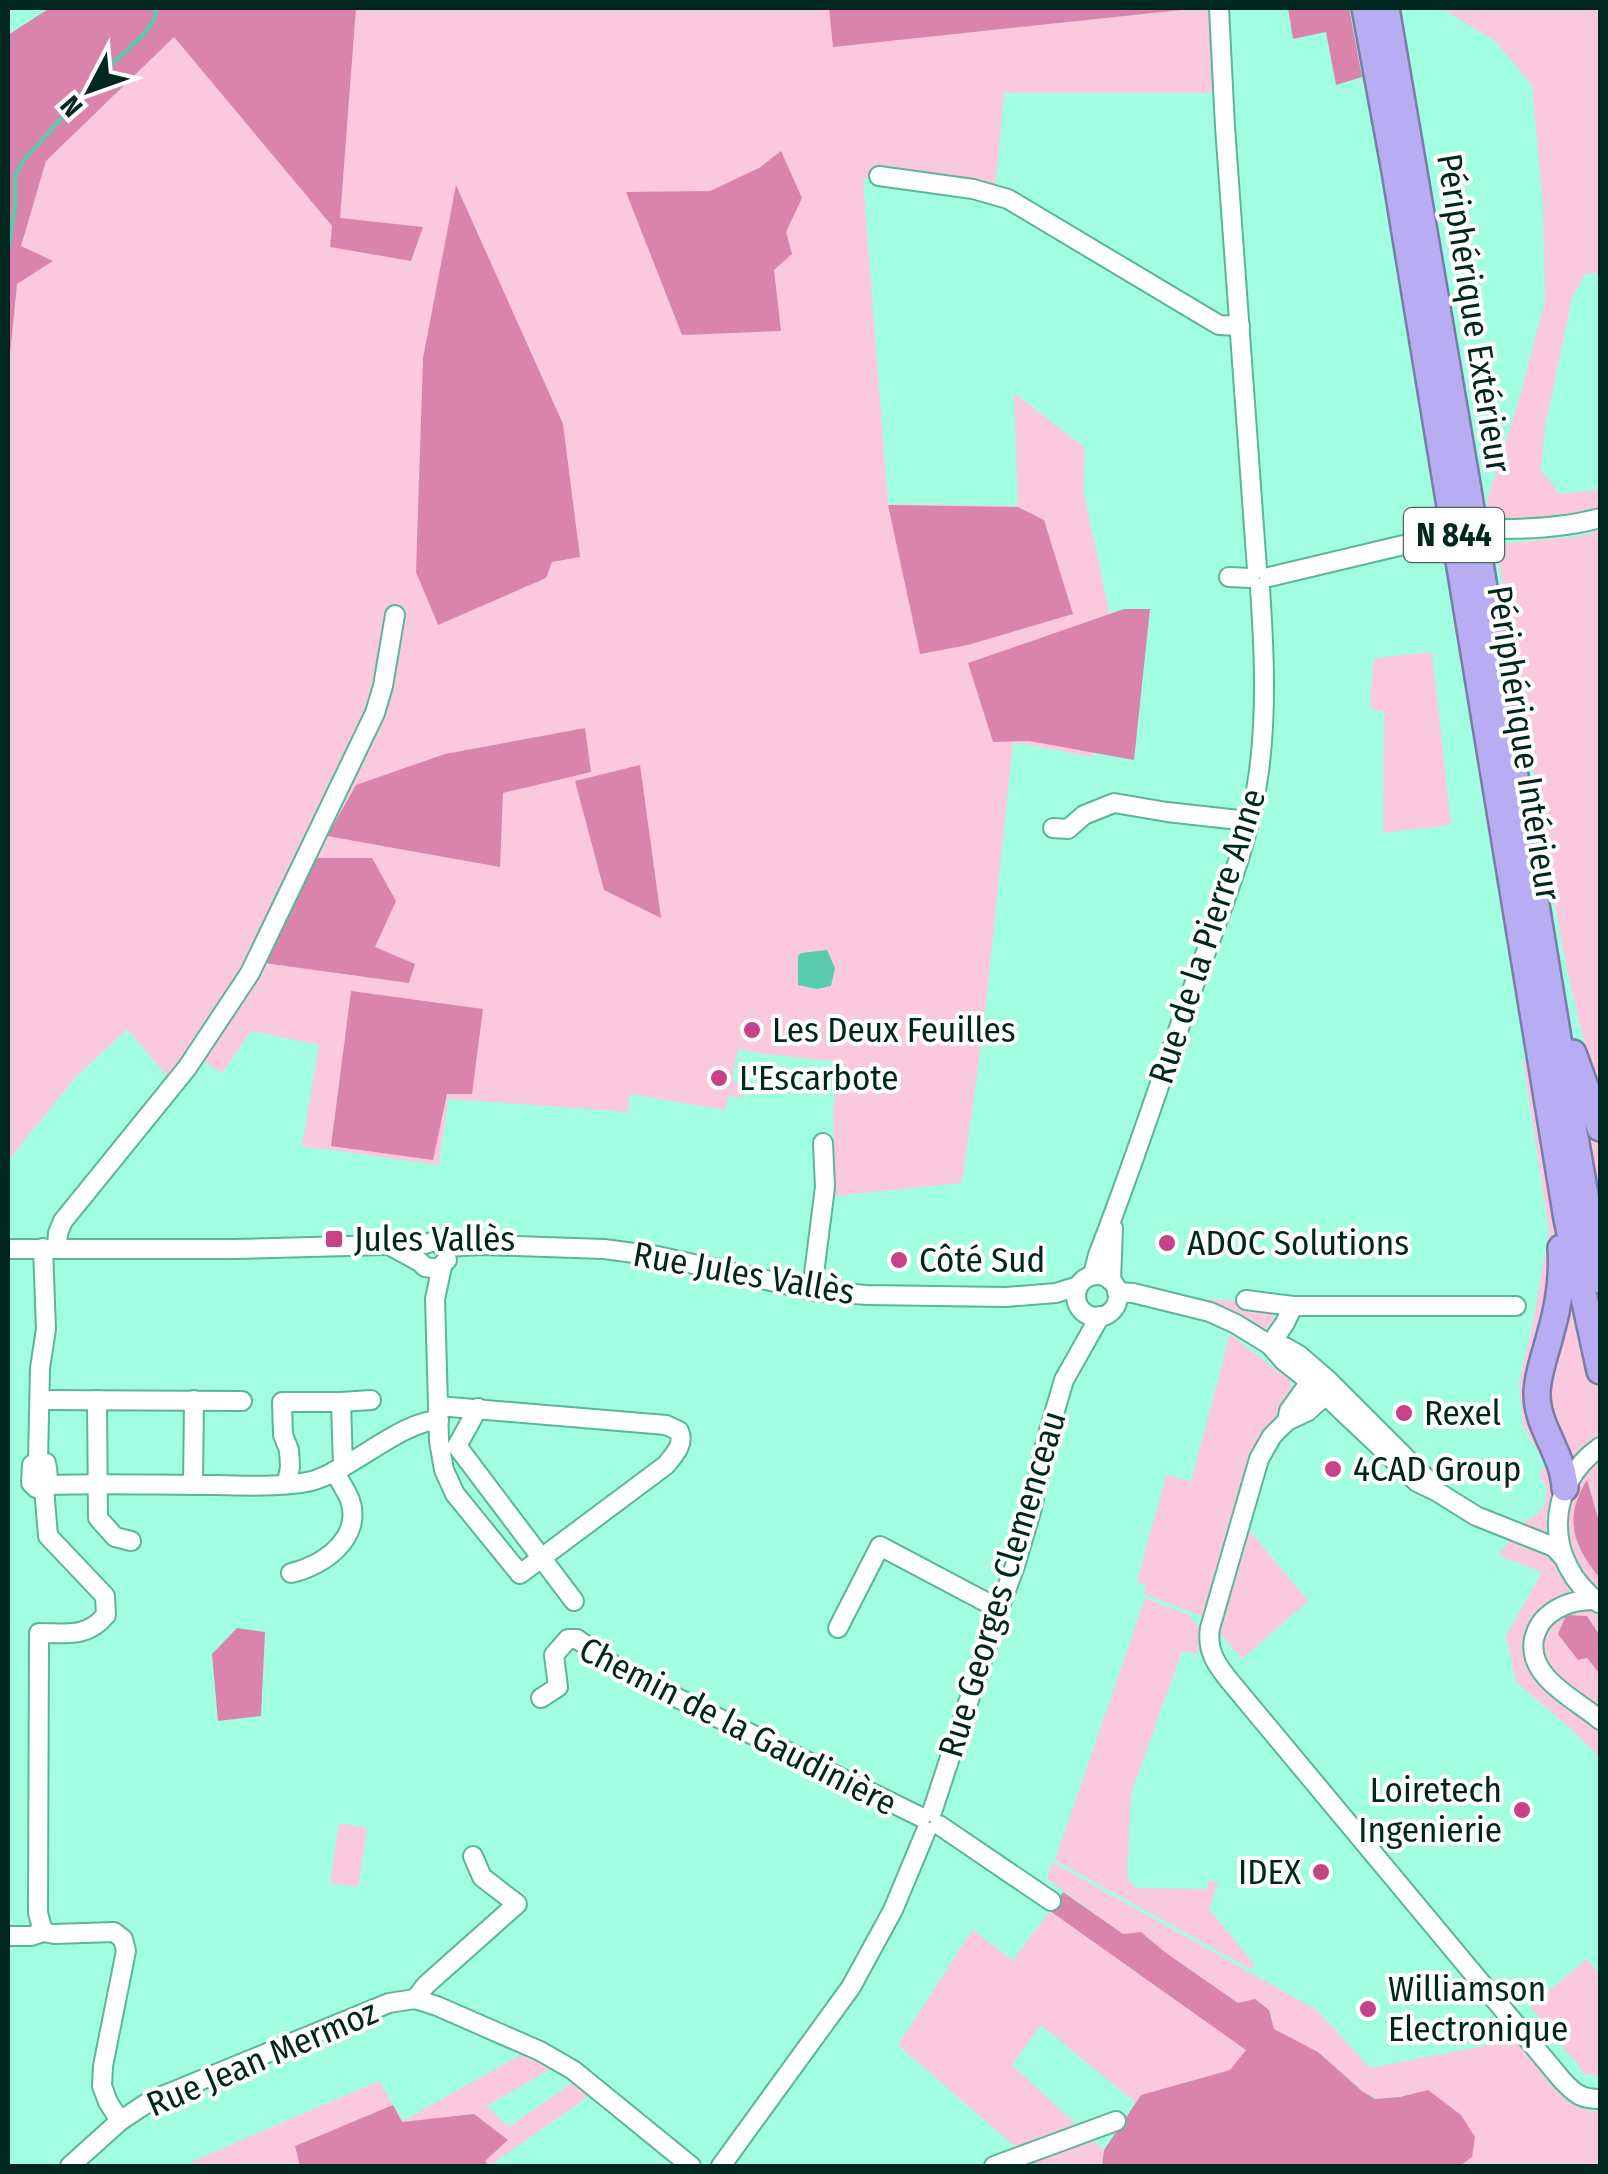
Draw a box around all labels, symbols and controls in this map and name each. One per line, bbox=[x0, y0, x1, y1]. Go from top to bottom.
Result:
north arrow bbox=[40, 40, 140, 140]
text: N bbox=[54, 89, 89, 123]
street label: Périphérique Extérieur bbox=[1428, 151, 1520, 475]
road number: N 844 bbox=[1404, 508, 1504, 562]
street label: Périphérique Intérieur bbox=[1478, 583, 1570, 903]
street label: Rue de la Pierre Anne bbox=[1140, 783, 1274, 1089]
place label: Les Deux Feuilles bbox=[772, 1009, 1016, 1051]
marker: Les Deux Feuilles bbox=[741, 1019, 763, 1041]
place label: L'Escarbote bbox=[739, 1057, 899, 1099]
marker: L'Escarbote bbox=[708, 1067, 730, 1089]
place label: Jules Vallès bbox=[354, 1218, 515, 1260]
place label: ADOC Solutions bbox=[1187, 1222, 1409, 1264]
marker: Jules Vallès bbox=[323, 1228, 345, 1250]
marker: ADOC Solutions bbox=[1156, 1232, 1178, 1254]
street label: Rue Jules Vallès bbox=[630, 1233, 858, 1313]
place label: Côté Sud bbox=[919, 1239, 1045, 1281]
marker: Côté Sud bbox=[888, 1249, 910, 1271]
place label: Rexel bbox=[1424, 1392, 1501, 1434]
marker: Rexel bbox=[1393, 1402, 1415, 1424]
street label: Rue Georges Clemenceau bbox=[929, 1406, 1075, 1762]
place label: 4CAD Group bbox=[1353, 1448, 1521, 1490]
marker: 4CAD Group bbox=[1322, 1458, 1344, 1480]
street label: Chemin de la Gaudinière bbox=[572, 1628, 904, 1824]
place label: Loiretech Ingenierie bbox=[1358, 1769, 1502, 1851]
marker: Loiretech Ingenierie bbox=[1511, 1799, 1533, 1821]
place label: IDEX bbox=[1238, 1851, 1301, 1893]
marker: IDEX bbox=[1310, 1861, 1332, 1883]
place label: Williamson Electronique bbox=[1388, 1968, 1568, 2050]
street label: Rue Jean Mermoz bbox=[140, 1991, 384, 2125]
marker: Williamson Electronique bbox=[1357, 1998, 1379, 2020]

